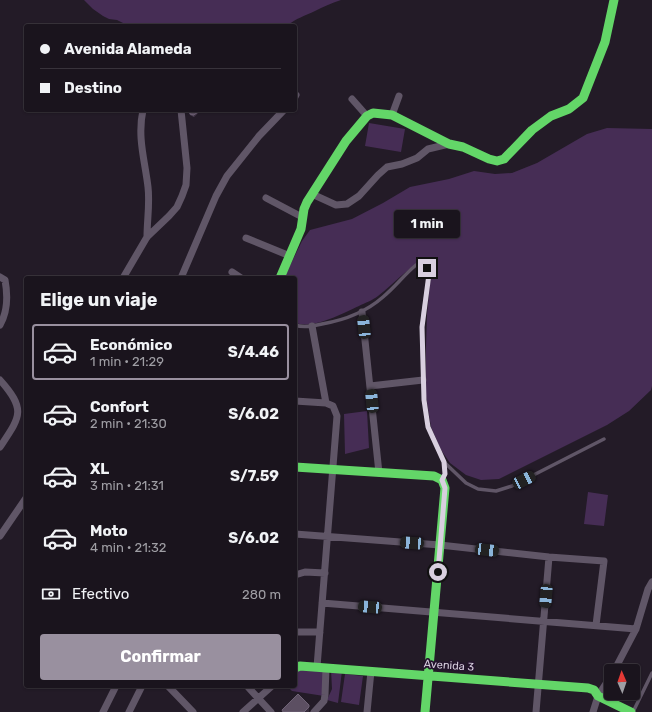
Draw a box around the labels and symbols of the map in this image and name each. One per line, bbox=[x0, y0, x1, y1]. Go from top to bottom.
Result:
callout: 1 min bbox=[394, 210, 460, 238]
route end bbox=[418, 259, 436, 277]
car bbox=[357, 314, 371, 340]
car bbox=[365, 388, 379, 414]
car bbox=[511, 469, 537, 491]
car bbox=[400, 536, 424, 550]
car bbox=[474, 543, 500, 557]
route start bbox=[429, 563, 447, 581]
car bbox=[539, 584, 553, 608]
car bbox=[358, 600, 382, 614]
street label: Avenida 3 bbox=[423, 657, 475, 674]
north arrow bbox=[604, 664, 640, 700]

